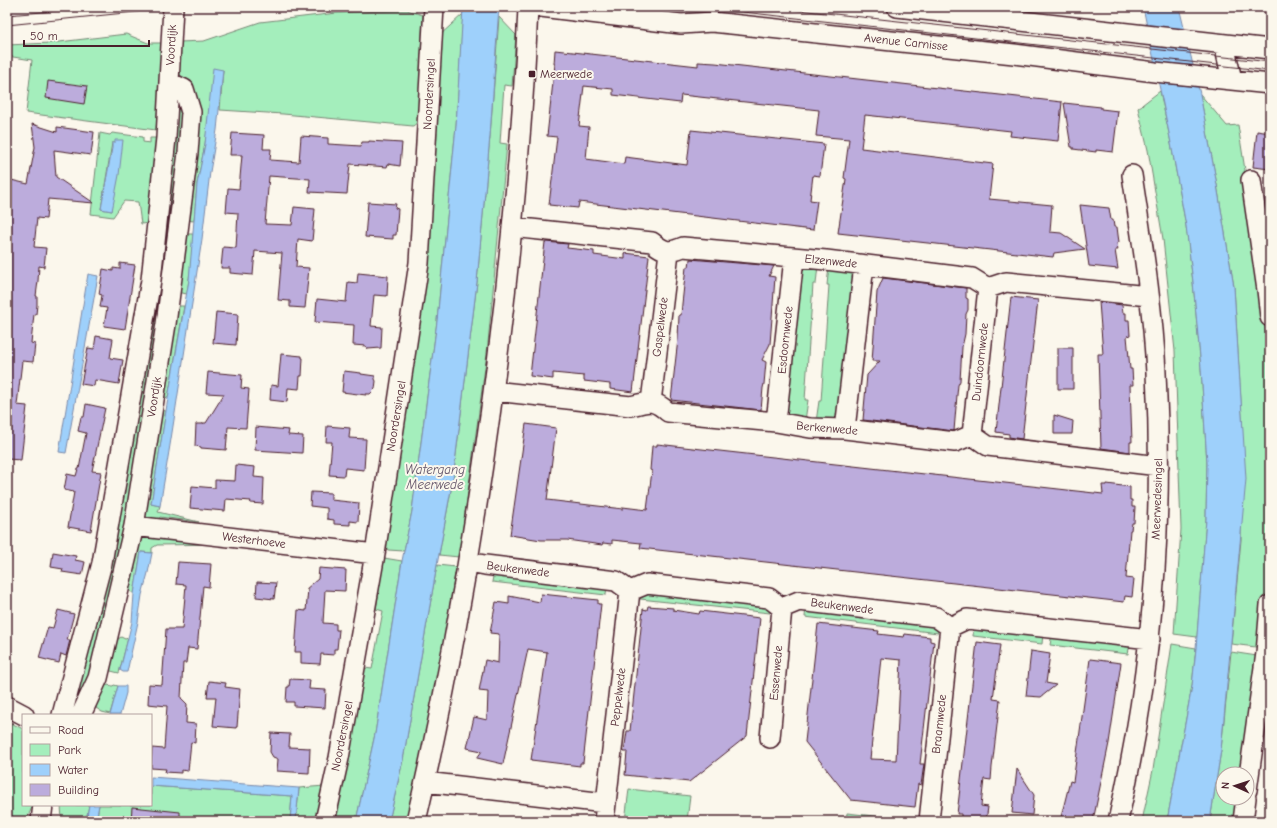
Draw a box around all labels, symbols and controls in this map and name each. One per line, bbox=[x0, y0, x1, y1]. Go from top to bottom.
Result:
scale bar bbox=[24, 22, 149, 48]
street label: Voordijk bbox=[163, 24, 179, 66]
text: 50 m bbox=[30, 29, 58, 43]
street label: Avenue Carnisse bbox=[863, 31, 949, 53]
street label: Noordersingel bbox=[420, 58, 438, 130]
place label: Meerwede bbox=[540, 67, 592, 81]
marker: Meerwede bbox=[527, 69, 537, 79]
street label: Elzenwede bbox=[804, 251, 858, 271]
street label: Gaspelwede bbox=[649, 296, 671, 358]
street label: Esdoornwede bbox=[774, 305, 796, 375]
street label: Duindoornwede bbox=[969, 322, 991, 402]
street label: Voordijk bbox=[144, 376, 164, 418]
street label: Noordersingel bbox=[383, 380, 409, 452]
street label: Berkenwede bbox=[796, 418, 858, 438]
street label: Meerwedesingel bbox=[1149, 458, 1165, 540]
water label: Watergang Meerwede bbox=[405, 462, 465, 492]
street label: Westerhoeve bbox=[221, 529, 287, 551]
street label: Beukenwede bbox=[486, 558, 550, 580]
street label: Beukenwede bbox=[810, 595, 874, 617]
street label: Essenwede bbox=[767, 645, 785, 701]
street label: Peppelwede bbox=[607, 667, 629, 727]
street label: Braamwede bbox=[929, 694, 949, 754]
street label: Noordersingel bbox=[328, 700, 356, 772]
legend bbox=[22, 714, 152, 806]
text: Road bbox=[58, 723, 84, 737]
text: Park bbox=[58, 743, 81, 757]
text: Water bbox=[58, 763, 88, 777]
north arrow bbox=[1215, 766, 1255, 806]
text: N bbox=[1219, 782, 1232, 789]
text: Building bbox=[58, 783, 99, 797]

